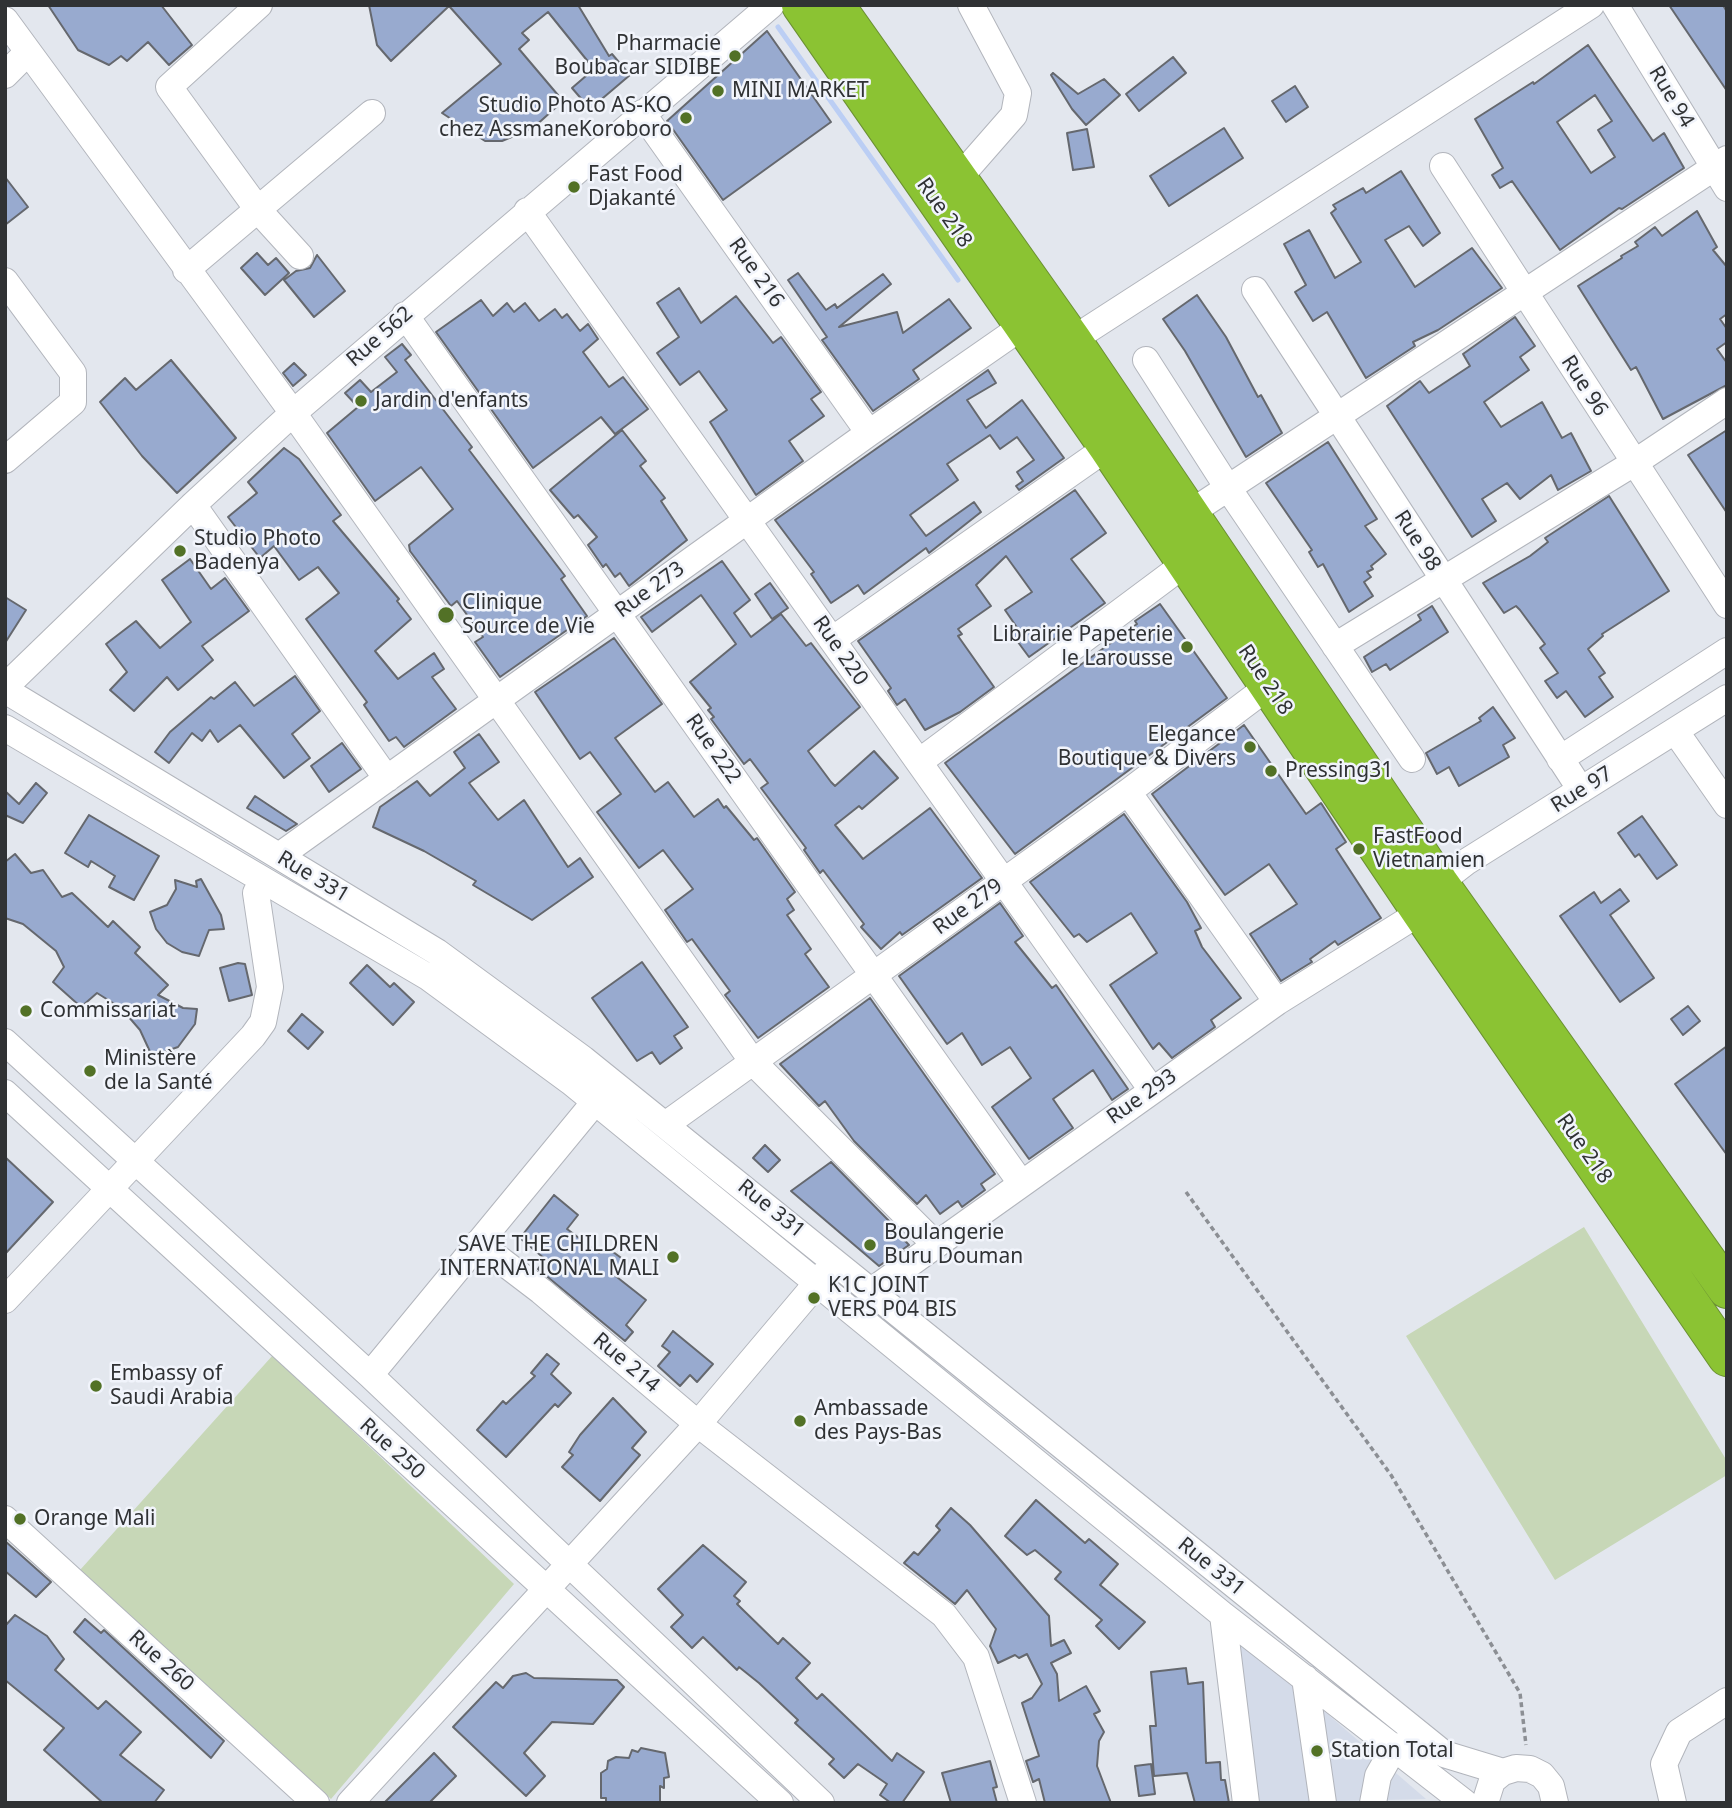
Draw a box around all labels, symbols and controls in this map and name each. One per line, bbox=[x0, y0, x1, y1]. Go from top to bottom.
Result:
place label: Pharmacie Boubacar SIDIBE bbox=[555, 31, 721, 81]
marker: Pharmacie Boubacar SIDIBE bbox=[727, 48, 743, 64]
street label: Rue 94 bbox=[1643, 62, 1699, 132]
place label: MINI MARKET bbox=[732, 78, 869, 104]
marker: MINI MARKET bbox=[710, 83, 726, 99]
place label: Studio Photo AS-KO chez AssmaneKoroboro bbox=[439, 93, 672, 143]
marker: Studio Photo AS-KO chez AssmaneKoroboro bbox=[678, 110, 694, 126]
place label: Fast Food Djakanté bbox=[588, 162, 683, 212]
street label: Rue 218 bbox=[911, 173, 977, 253]
marker: Fast Food Djakanté bbox=[566, 179, 582, 195]
street label: Rue 216 bbox=[723, 233, 789, 313]
street label: Rue 562 bbox=[342, 301, 418, 373]
street label: Rue 96 bbox=[1555, 351, 1613, 421]
place label: Jardin d'enfants bbox=[375, 388, 528, 414]
marker: Jardin d'enfants bbox=[353, 393, 369, 409]
street label: Rue 98 bbox=[1388, 506, 1446, 576]
place label: Studio Photo Badenya bbox=[194, 526, 321, 576]
marker: Studio Photo Badenya bbox=[172, 543, 188, 559]
street label: Rue 273 bbox=[610, 556, 690, 624]
place label: Clinique Source de Vie bbox=[462, 590, 595, 640]
marker: Clinique Source de Vie bbox=[436, 605, 456, 625]
street label: Rue 220 bbox=[807, 611, 873, 691]
place label: Librairie Papeterie le Larousse bbox=[992, 622, 1173, 672]
marker: Librairie Papeterie le Larousse bbox=[1179, 639, 1195, 655]
street label: Rue 218 bbox=[1232, 640, 1298, 720]
street label: Rue 222 bbox=[680, 709, 746, 789]
place label: Elegance Boutique & Divers bbox=[1058, 722, 1236, 772]
marker: Elegance Boutique & Divers bbox=[1242, 739, 1258, 755]
place label: Pressing31 bbox=[1285, 758, 1393, 784]
street label: Rue 97 bbox=[1547, 761, 1617, 819]
marker: Pressing31 bbox=[1263, 763, 1279, 779]
place label: FastFood Vietnamien bbox=[1373, 824, 1485, 874]
marker: FastFood Vietnamien bbox=[1351, 841, 1367, 857]
street label: Rue 331 bbox=[272, 846, 354, 908]
street label: Rue 279 bbox=[928, 873, 1008, 941]
place label: Commissariat bbox=[40, 998, 176, 1024]
marker: Commissariat bbox=[18, 1003, 34, 1019]
place label: Ministère de la Santé bbox=[104, 1046, 213, 1096]
marker: Ministère de la Santé bbox=[82, 1063, 98, 1079]
street label: Rue 293 bbox=[1102, 1064, 1182, 1130]
street label: Rue 218 bbox=[1551, 1109, 1617, 1189]
street label: Rue 331 bbox=[732, 1174, 810, 1244]
place label: Boulangerie Buru Douman bbox=[884, 1220, 1023, 1270]
place label: SAVE THE CHILDREN INTERNATIONAL MALI bbox=[440, 1232, 659, 1282]
marker: Boulangerie Buru Douman bbox=[862, 1237, 878, 1253]
marker: SAVE THE CHILDREN INTERNATIONAL MALI bbox=[665, 1249, 681, 1265]
place label: K1C JOINT VERS P04 BIS bbox=[828, 1273, 957, 1323]
marker: K1C JOINT VERS P04 BIS bbox=[806, 1290, 822, 1306]
street label: Rue 214 bbox=[587, 1328, 665, 1398]
place label: Embassy of Saudi Arabia bbox=[110, 1361, 234, 1411]
marker: Embassy of Saudi Arabia bbox=[88, 1378, 104, 1394]
place label: Ambassade des Pays-Bas bbox=[814, 1396, 942, 1446]
street label: Rue 250 bbox=[354, 1413, 430, 1485]
marker: Ambassade des Pays-Bas bbox=[792, 1413, 808, 1429]
place label: Orange Mali bbox=[34, 1506, 155, 1532]
marker: Orange Mali bbox=[12, 1511, 28, 1527]
street label: Rue 331 bbox=[1172, 1532, 1250, 1602]
street label: Rue 260 bbox=[123, 1625, 199, 1697]
place label: Station Total bbox=[1331, 1738, 1454, 1764]
marker: Station Total bbox=[1309, 1743, 1325, 1759]

